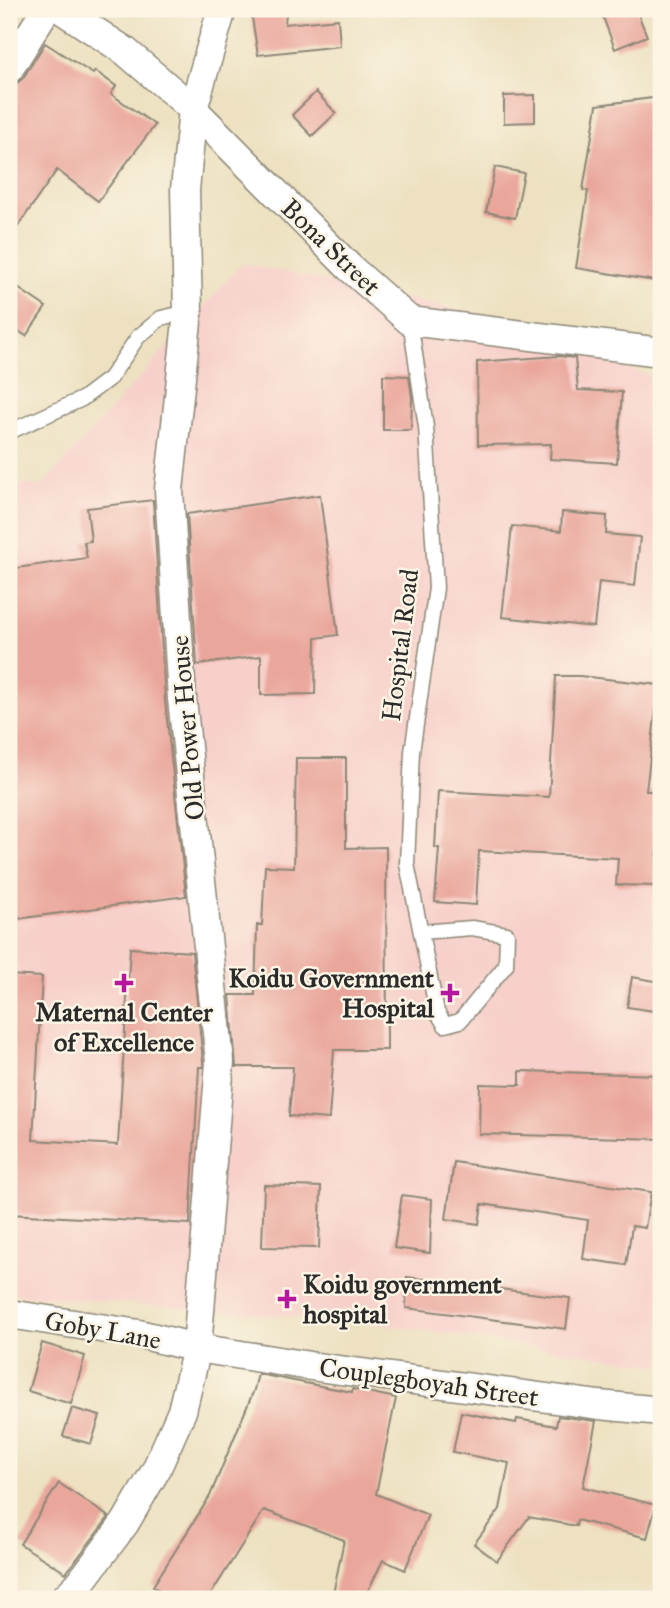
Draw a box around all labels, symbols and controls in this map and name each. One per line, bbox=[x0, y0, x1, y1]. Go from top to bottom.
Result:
street label: Bona Street bbox=[275, 192, 387, 302]
street label: Hospital Road bbox=[375, 567, 425, 723]
street label: Old Power House bbox=[163, 634, 211, 822]
place label: Koidu Government Hospital bbox=[228, 962, 435, 1024]
marker: Maternal Center of Excellence bbox=[114, 973, 134, 993]
marker: Koidu Government Hospital bbox=[440, 983, 460, 1003]
place label: Maternal Center of Excellence bbox=[35, 996, 214, 1058]
place label: Koidu government hospital bbox=[302, 1268, 502, 1330]
marker: Koidu government hospital bbox=[277, 1289, 297, 1309]
street label: Goby Lane bbox=[42, 1304, 164, 1356]
street label: Couplegboyah Street bbox=[317, 1351, 541, 1413]

